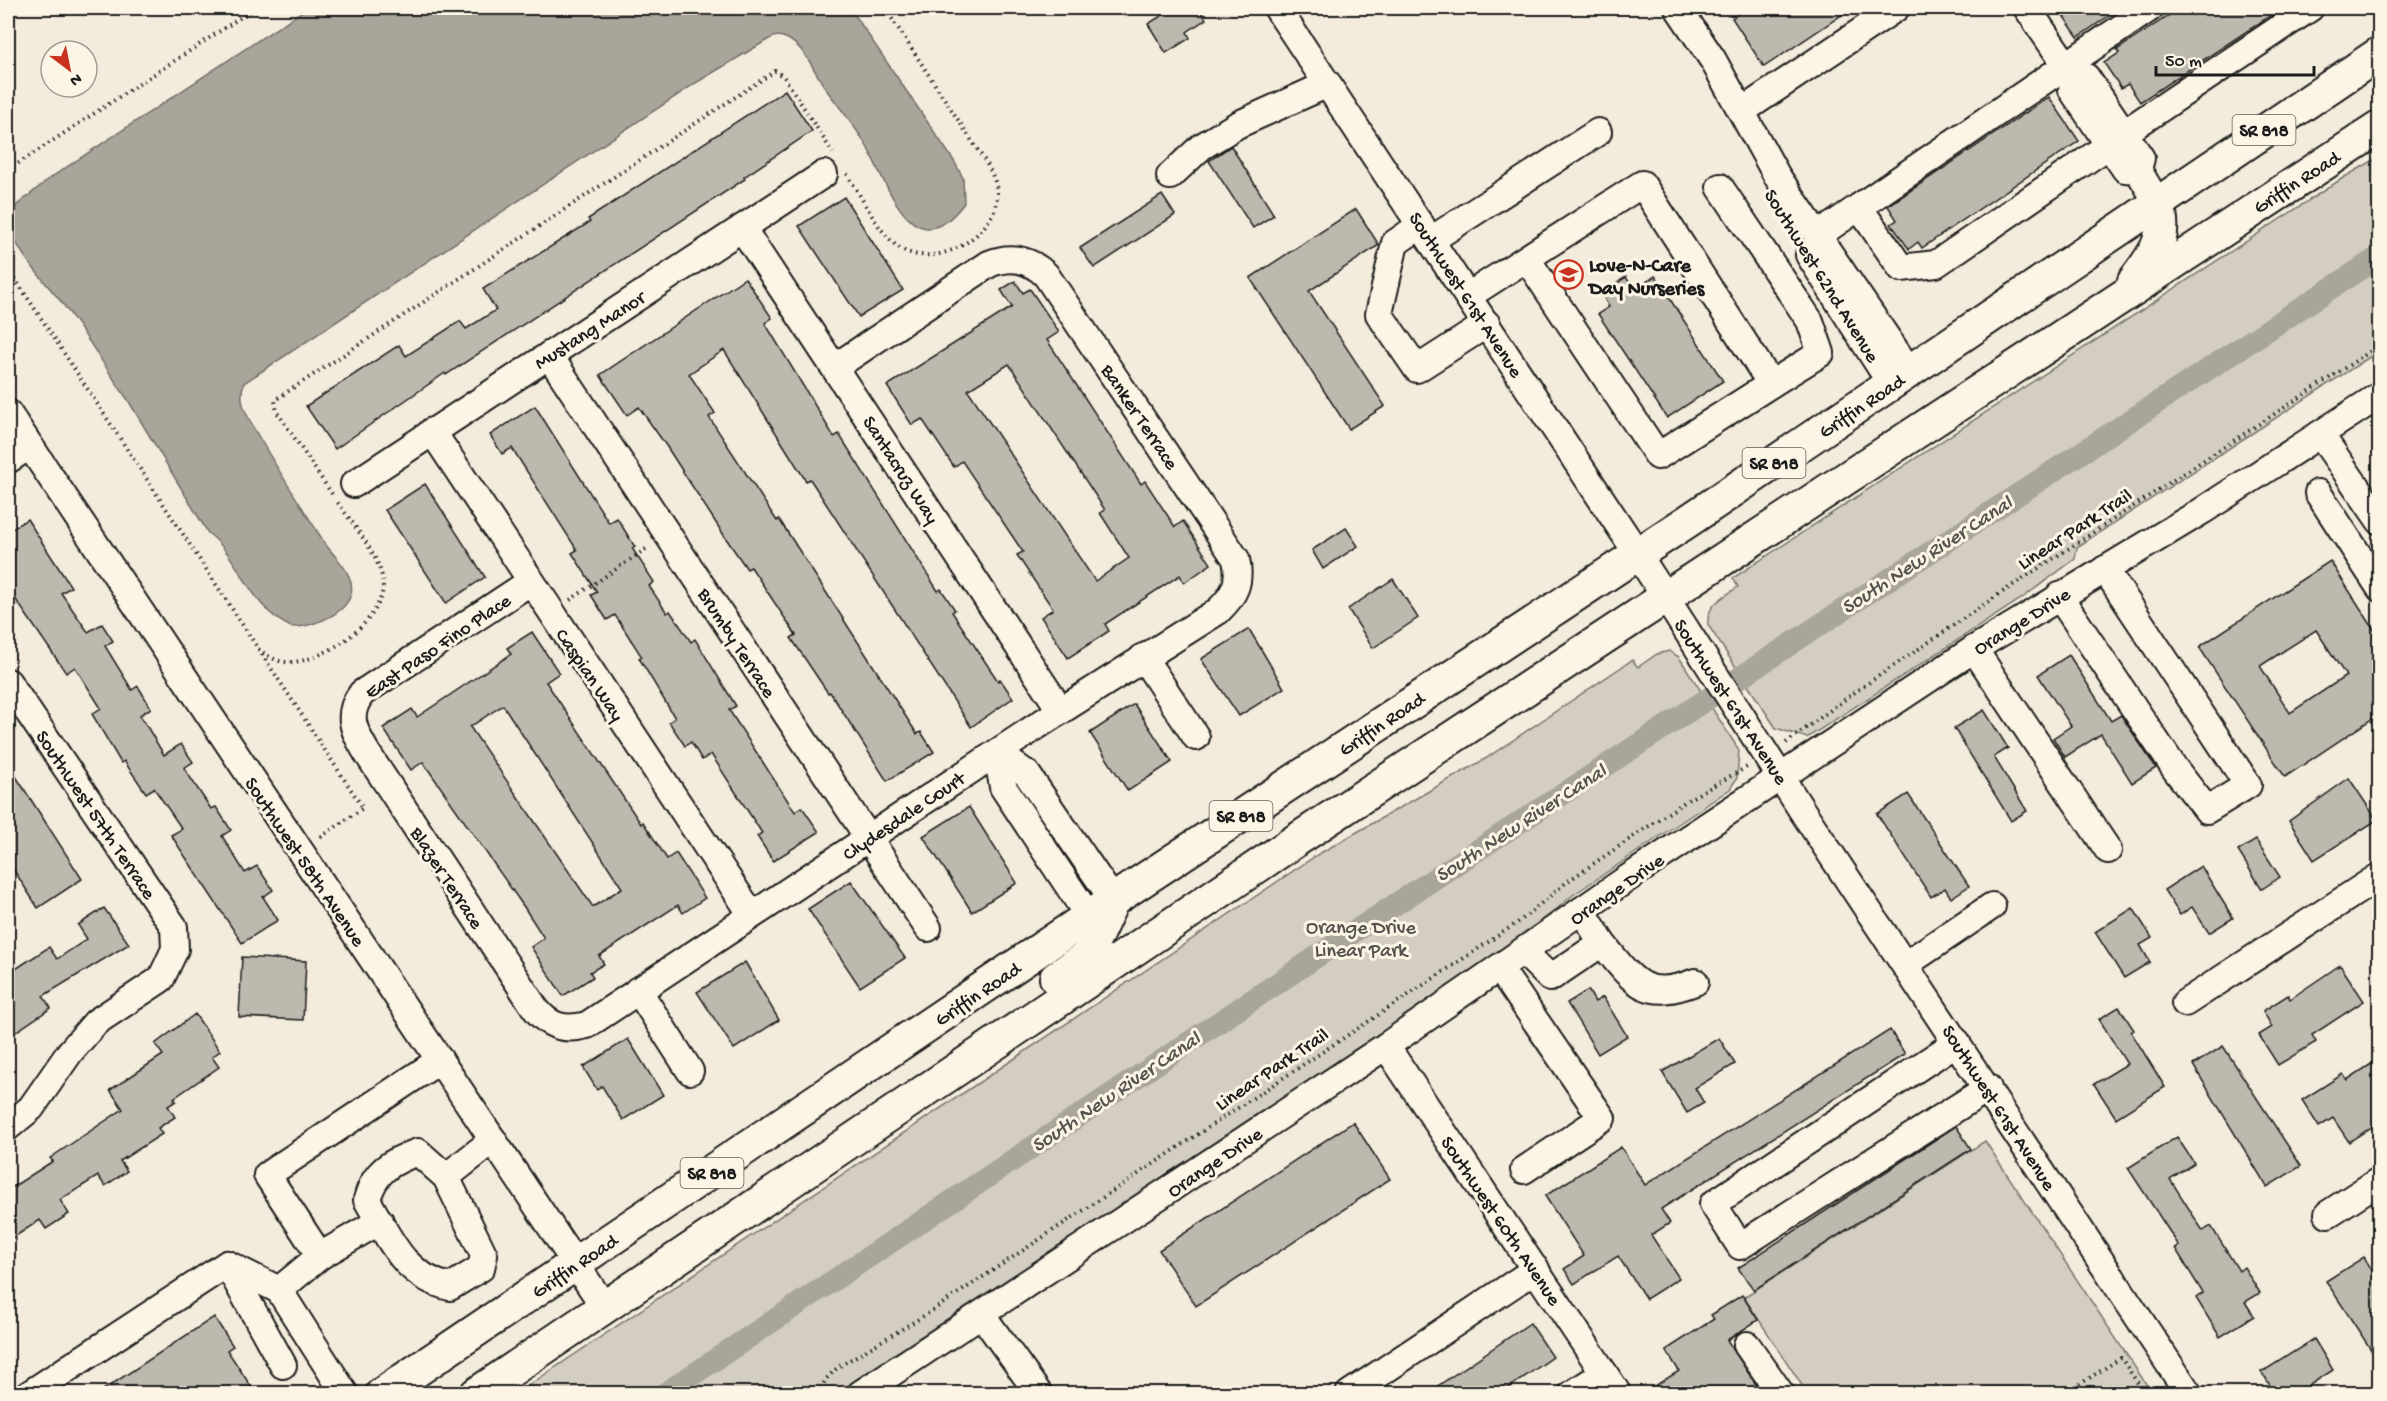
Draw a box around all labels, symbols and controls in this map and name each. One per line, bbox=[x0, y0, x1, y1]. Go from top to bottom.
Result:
north arrow bbox=[39, 39, 99, 99]
scale bar bbox=[2156, 39, 2314, 77]
text: 50 m bbox=[2165, 52, 2202, 73]
text: N bbox=[65, 68, 85, 90]
road number: SR 818 bbox=[2232, 115, 2296, 145]
street label: Griffin Road bbox=[2250, 146, 2347, 220]
street label: Southwest 62nd Avenue bbox=[1757, 186, 1883, 368]
street label: Southwest 61st Avenue bbox=[1402, 209, 1527, 384]
place label: Love-N-Care Day Nurseries bbox=[1587, 256, 1706, 302]
school or university icon: Love-N-Care Day Nurseries bbox=[1552, 259, 1584, 291]
street label: Mustang Manor bbox=[531, 287, 652, 376]
street label: Banker Terrace bbox=[1094, 360, 1182, 476]
street label: Griffin Road bbox=[1816, 370, 1912, 445]
street label: Santacruz Way bbox=[856, 413, 943, 529]
road number: SR 818 bbox=[1742, 448, 1806, 478]
street label: Linear Park Trail bbox=[2014, 485, 2137, 577]
water label: South New River Canal bbox=[1838, 492, 2019, 621]
street label: Brumby Terrace bbox=[690, 584, 780, 704]
street label: Orange Drive bbox=[1970, 584, 2076, 662]
street label: East Paso Fino Place bbox=[362, 590, 517, 705]
street label: Southwest 61st Avenue bbox=[1667, 616, 1792, 791]
street label: Caspian Way bbox=[549, 625, 628, 727]
street label: Griffin Road bbox=[1336, 688, 1432, 763]
street label: Southwest 57th Terrace bbox=[29, 727, 160, 905]
water label: South New River Canal bbox=[1432, 760, 1613, 889]
street label: Clydesdale Court bbox=[839, 767, 972, 867]
street label: Southwest 58th Avenue bbox=[238, 774, 369, 953]
road number: SR 818 bbox=[1210, 801, 1272, 831]
street label: Blazer Terrace bbox=[403, 823, 487, 935]
street label: Orange Drive bbox=[1566, 850, 1670, 932]
park label: Orange Drive Linear Park bbox=[1306, 918, 1417, 964]
street label: Griffin Road bbox=[932, 958, 1028, 1033]
street label: Southwest 61st Avenue bbox=[1935, 1022, 2060, 1197]
street label: Linear Park Trail bbox=[1212, 1024, 1334, 1117]
water label: South New River Canal bbox=[1028, 1027, 1207, 1160]
street label: Orange Drive bbox=[1164, 1123, 1268, 1204]
street label: Southwest 60th Avenue bbox=[1434, 1133, 1565, 1312]
road number: SR 818 bbox=[680, 1158, 744, 1188]
street label: Griffin Road bbox=[529, 1230, 625, 1305]

